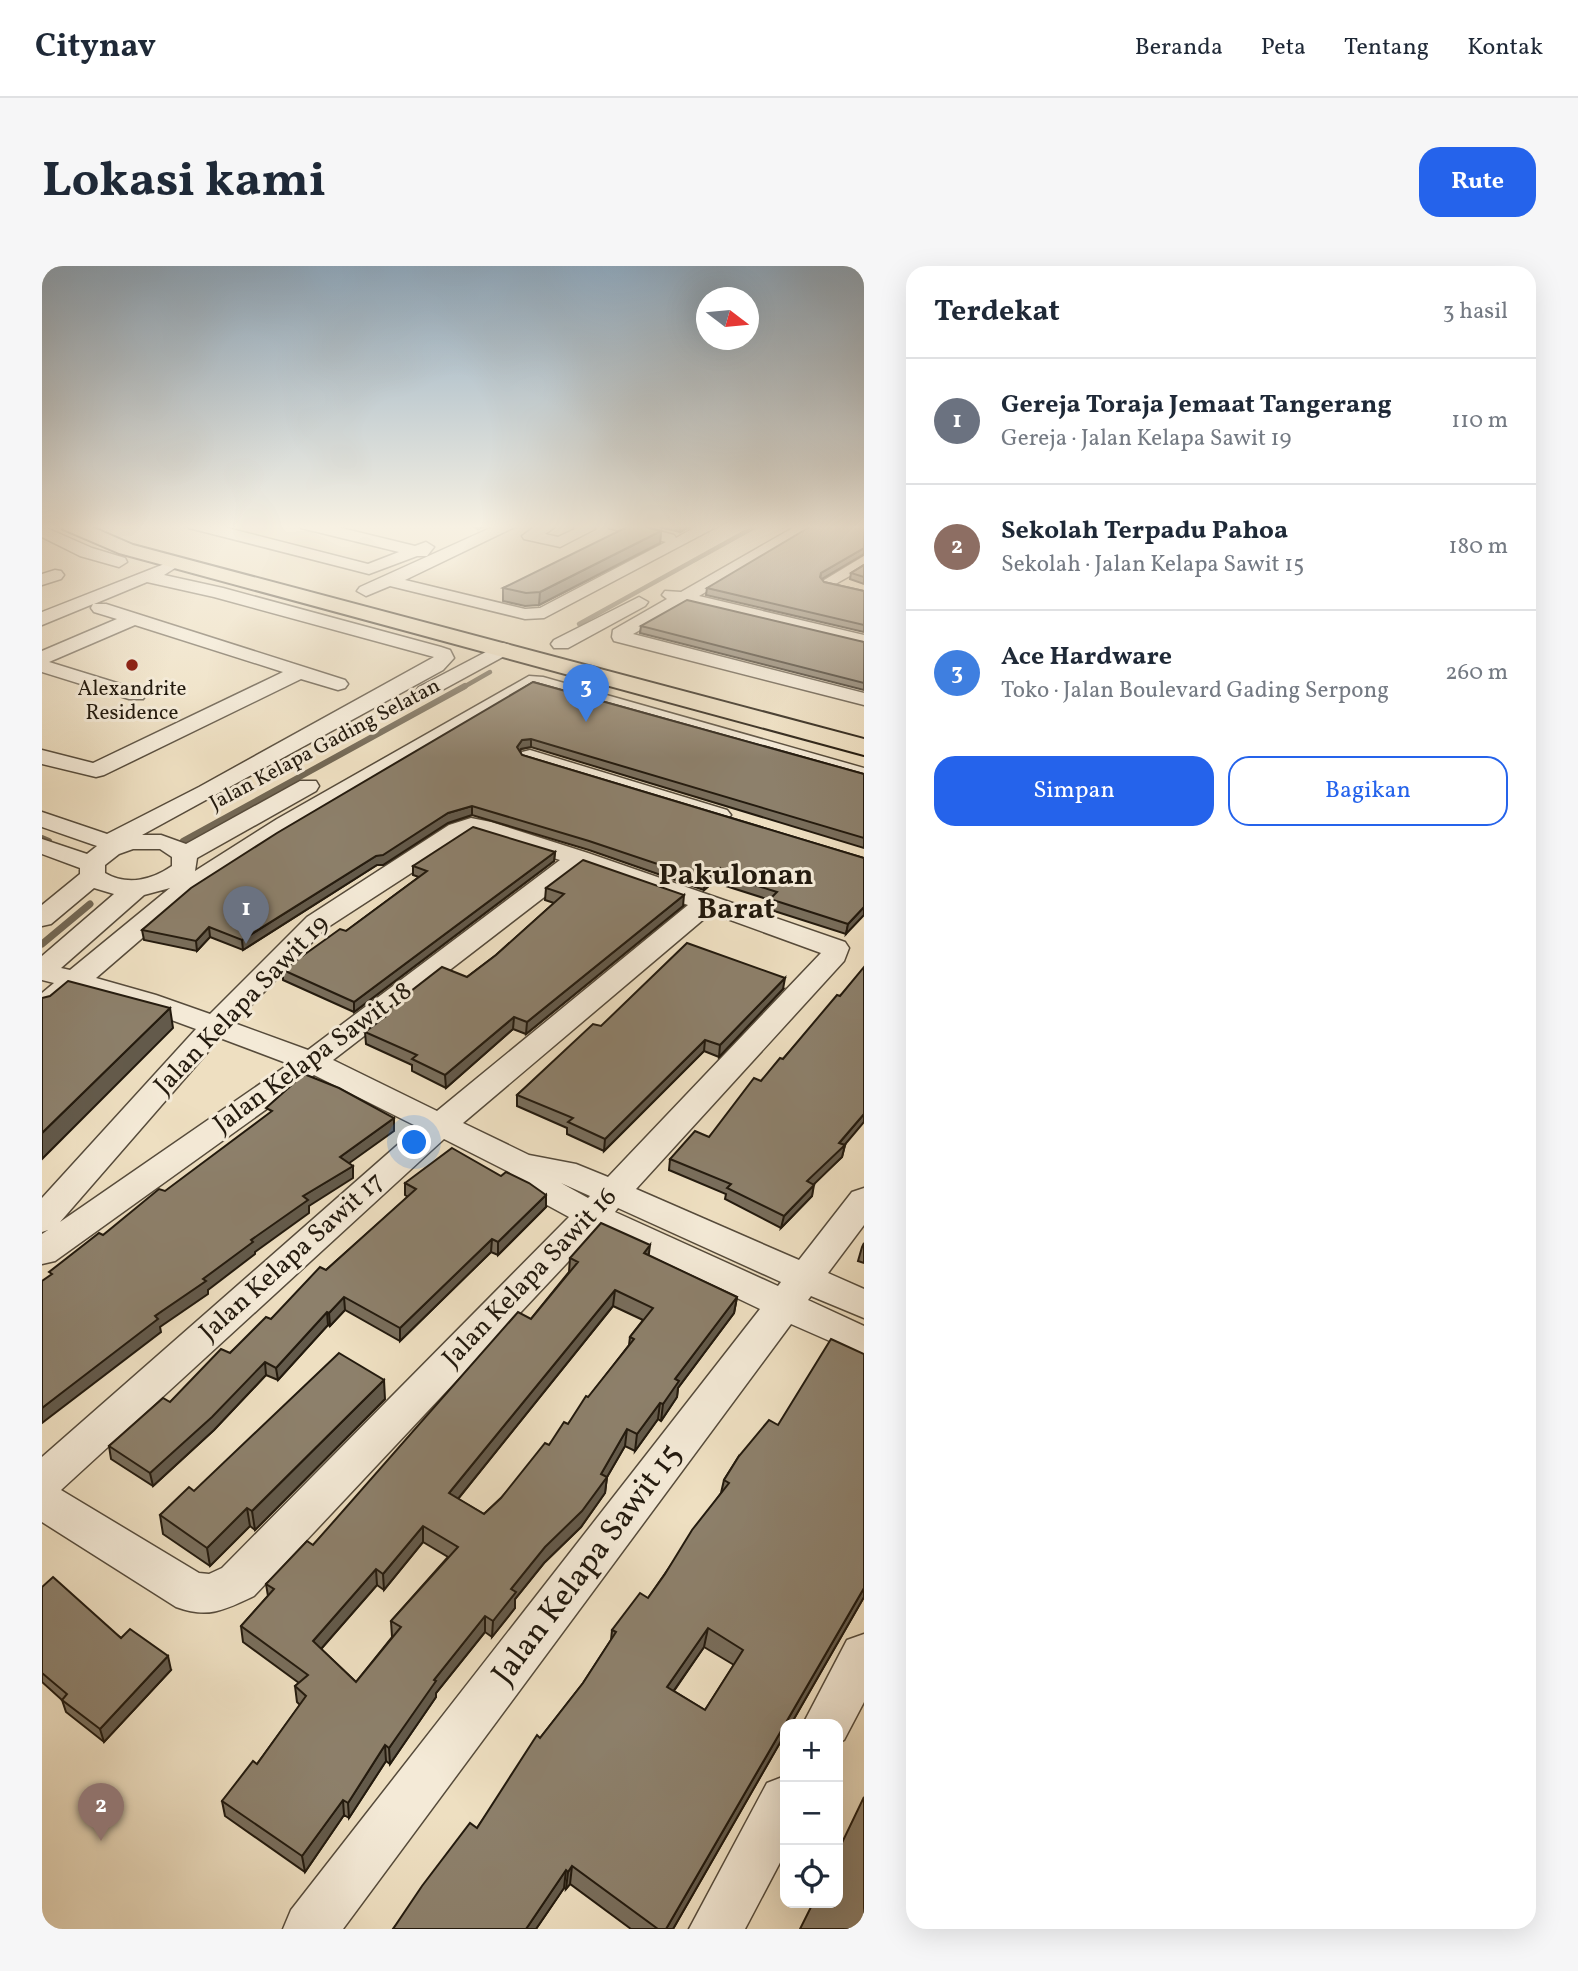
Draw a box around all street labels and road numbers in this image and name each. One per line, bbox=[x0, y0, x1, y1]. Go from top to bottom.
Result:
street label: Jalan Kelapa Gading Selatan bbox=[205, 672, 445, 818]
street label: Jalan Kelapa Sawit 19 bbox=[148, 909, 336, 1101]
street label: Jalan Kelapa Sawit 18 bbox=[206, 974, 420, 1142]
street label: Jalan Kelapa Sawit 17 bbox=[192, 1164, 392, 1350]
street label: Jalan Kelapa Sawit 16 bbox=[435, 1180, 625, 1376]
street label: Jalan Kelapa Sawit 15 bbox=[483, 1435, 693, 1695]

